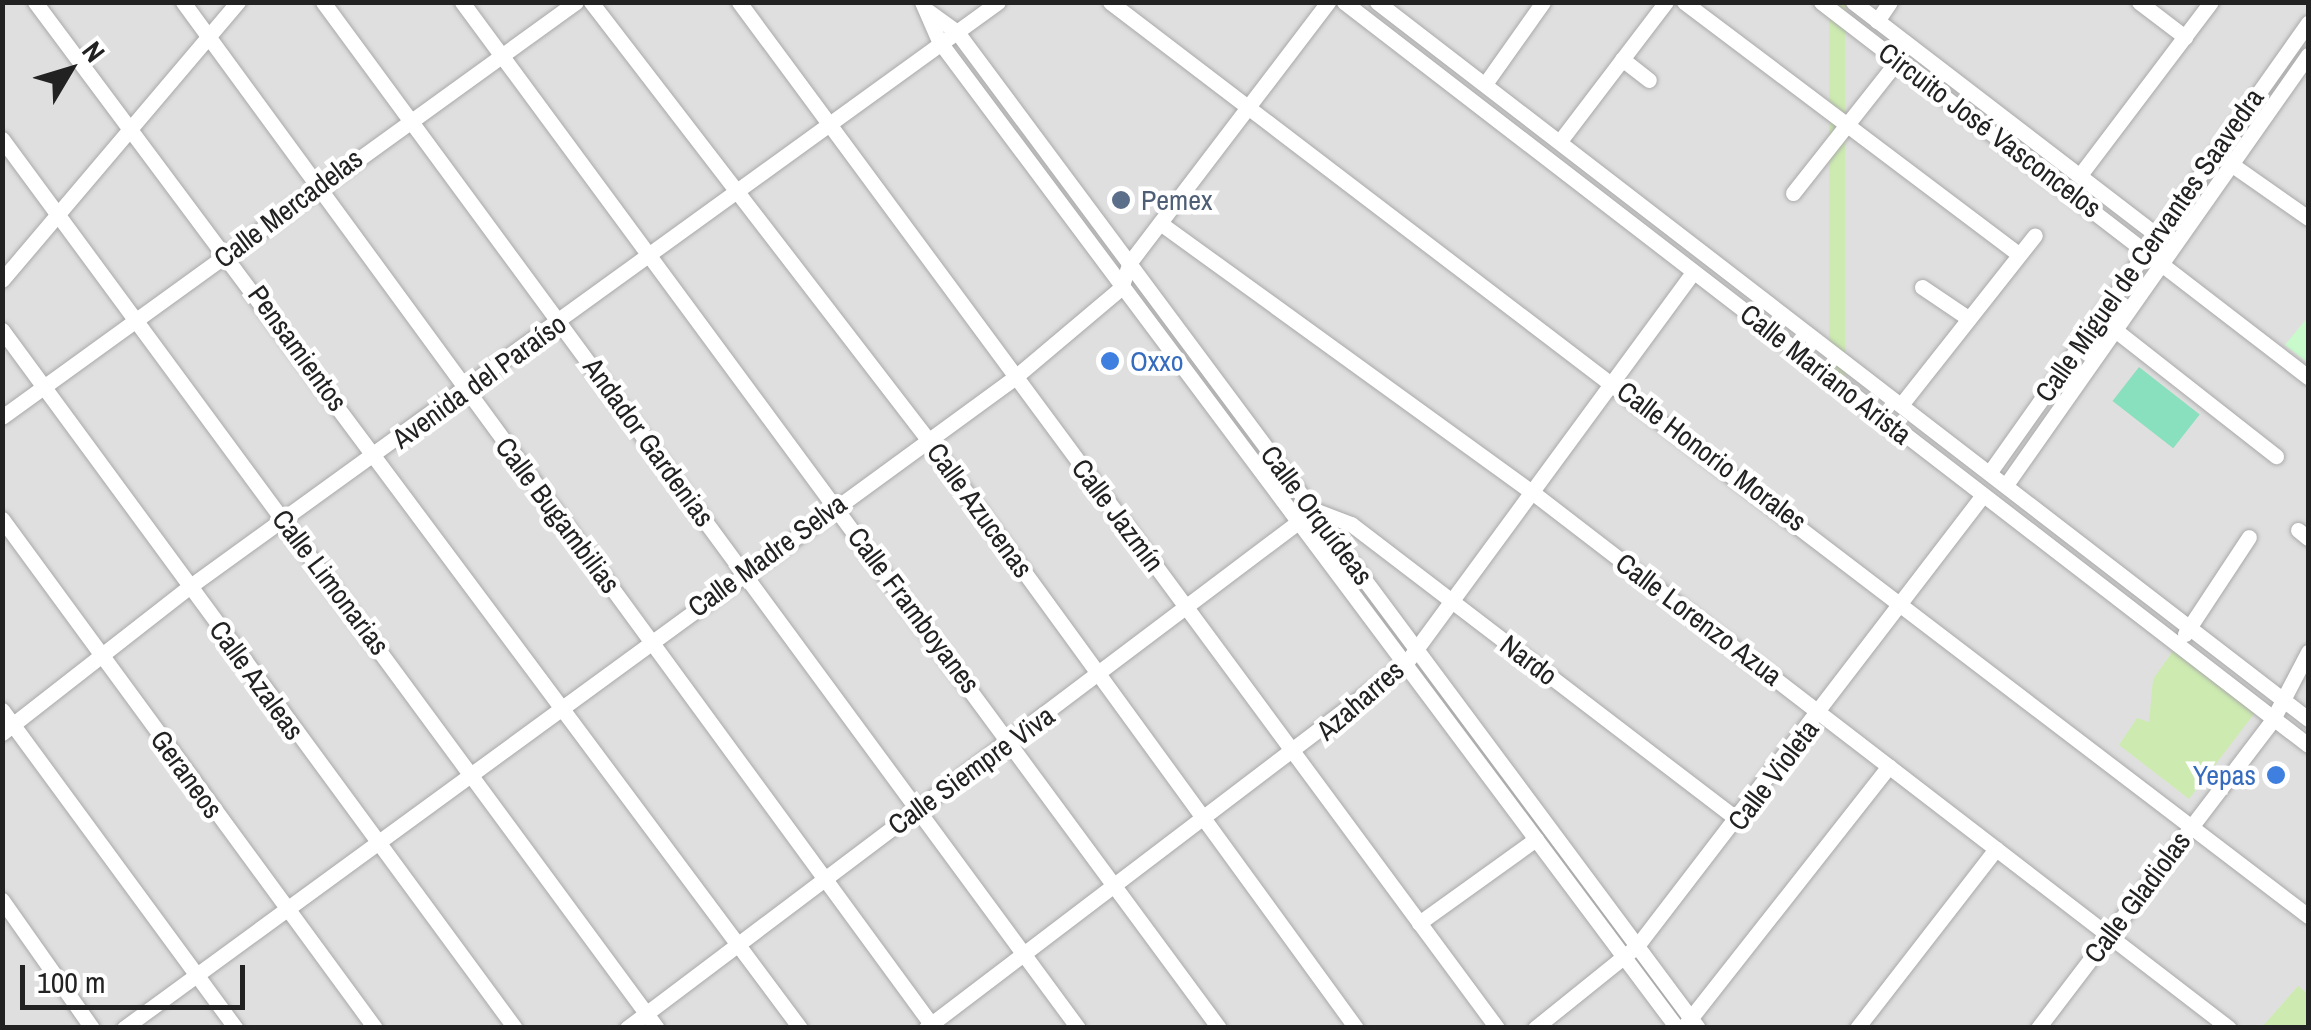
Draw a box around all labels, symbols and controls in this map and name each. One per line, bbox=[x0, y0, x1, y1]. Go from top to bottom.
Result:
north arrow bbox=[20, 20, 120, 120]
text: N bbox=[74, 33, 114, 70]
street label: Circuito José Vasconcelos bbox=[1872, 35, 2108, 225]
street label: Calle Miguel de Cervantes Saavedra bbox=[2028, 82, 2270, 408]
street label: Calle Mercadelas bbox=[207, 141, 369, 275]
place label: Pemex bbox=[1141, 183, 1212, 217]
marker: Pemex bbox=[1110, 189, 1132, 211]
street label: Pensamientos bbox=[241, 279, 355, 417]
street label: Calle Mariano Arista bbox=[1733, 296, 1919, 452]
street label: Avenida del Paraíso bbox=[386, 307, 572, 455]
place label: Oxxo bbox=[1130, 344, 1184, 378]
marker: Oxxo bbox=[1099, 350, 1121, 372]
street label: Andador Gardenias bbox=[577, 351, 721, 533]
street label: Calle Honorio Morales bbox=[1611, 374, 1813, 538]
street label: Calle Bugambilias bbox=[489, 430, 627, 600]
street label: Calle Azucenas bbox=[920, 436, 1040, 584]
street label: Calle Orquídeas bbox=[1254, 439, 1380, 591]
street label: Calle Jazmín bbox=[1065, 452, 1171, 578]
street label: Calle Madre Selva bbox=[681, 486, 853, 624]
street label: Calle Limonarias bbox=[265, 503, 397, 661]
street label: Calle Framboyanes bbox=[841, 520, 987, 700]
street label: Calle Lorenzo Azua bbox=[1609, 545, 1789, 693]
street label: Calle Azaleas bbox=[202, 613, 312, 747]
street label: Nardo bbox=[1494, 628, 1564, 692]
street label: Azaharres bbox=[1309, 653, 1411, 747]
street label: Calle Siempre Viva bbox=[881, 698, 1061, 842]
street label: Calle Violeta bbox=[1721, 713, 1825, 837]
street label: Geraneos bbox=[144, 723, 230, 825]
place label: Yepas bbox=[2193, 758, 2256, 792]
marker: Yepas bbox=[2265, 764, 2287, 786]
street label: Calle Gladiolas bbox=[2077, 825, 2197, 969]
scale bar bbox=[25, 945, 250, 1007]
text: 100 m bbox=[37, 962, 105, 1002]

